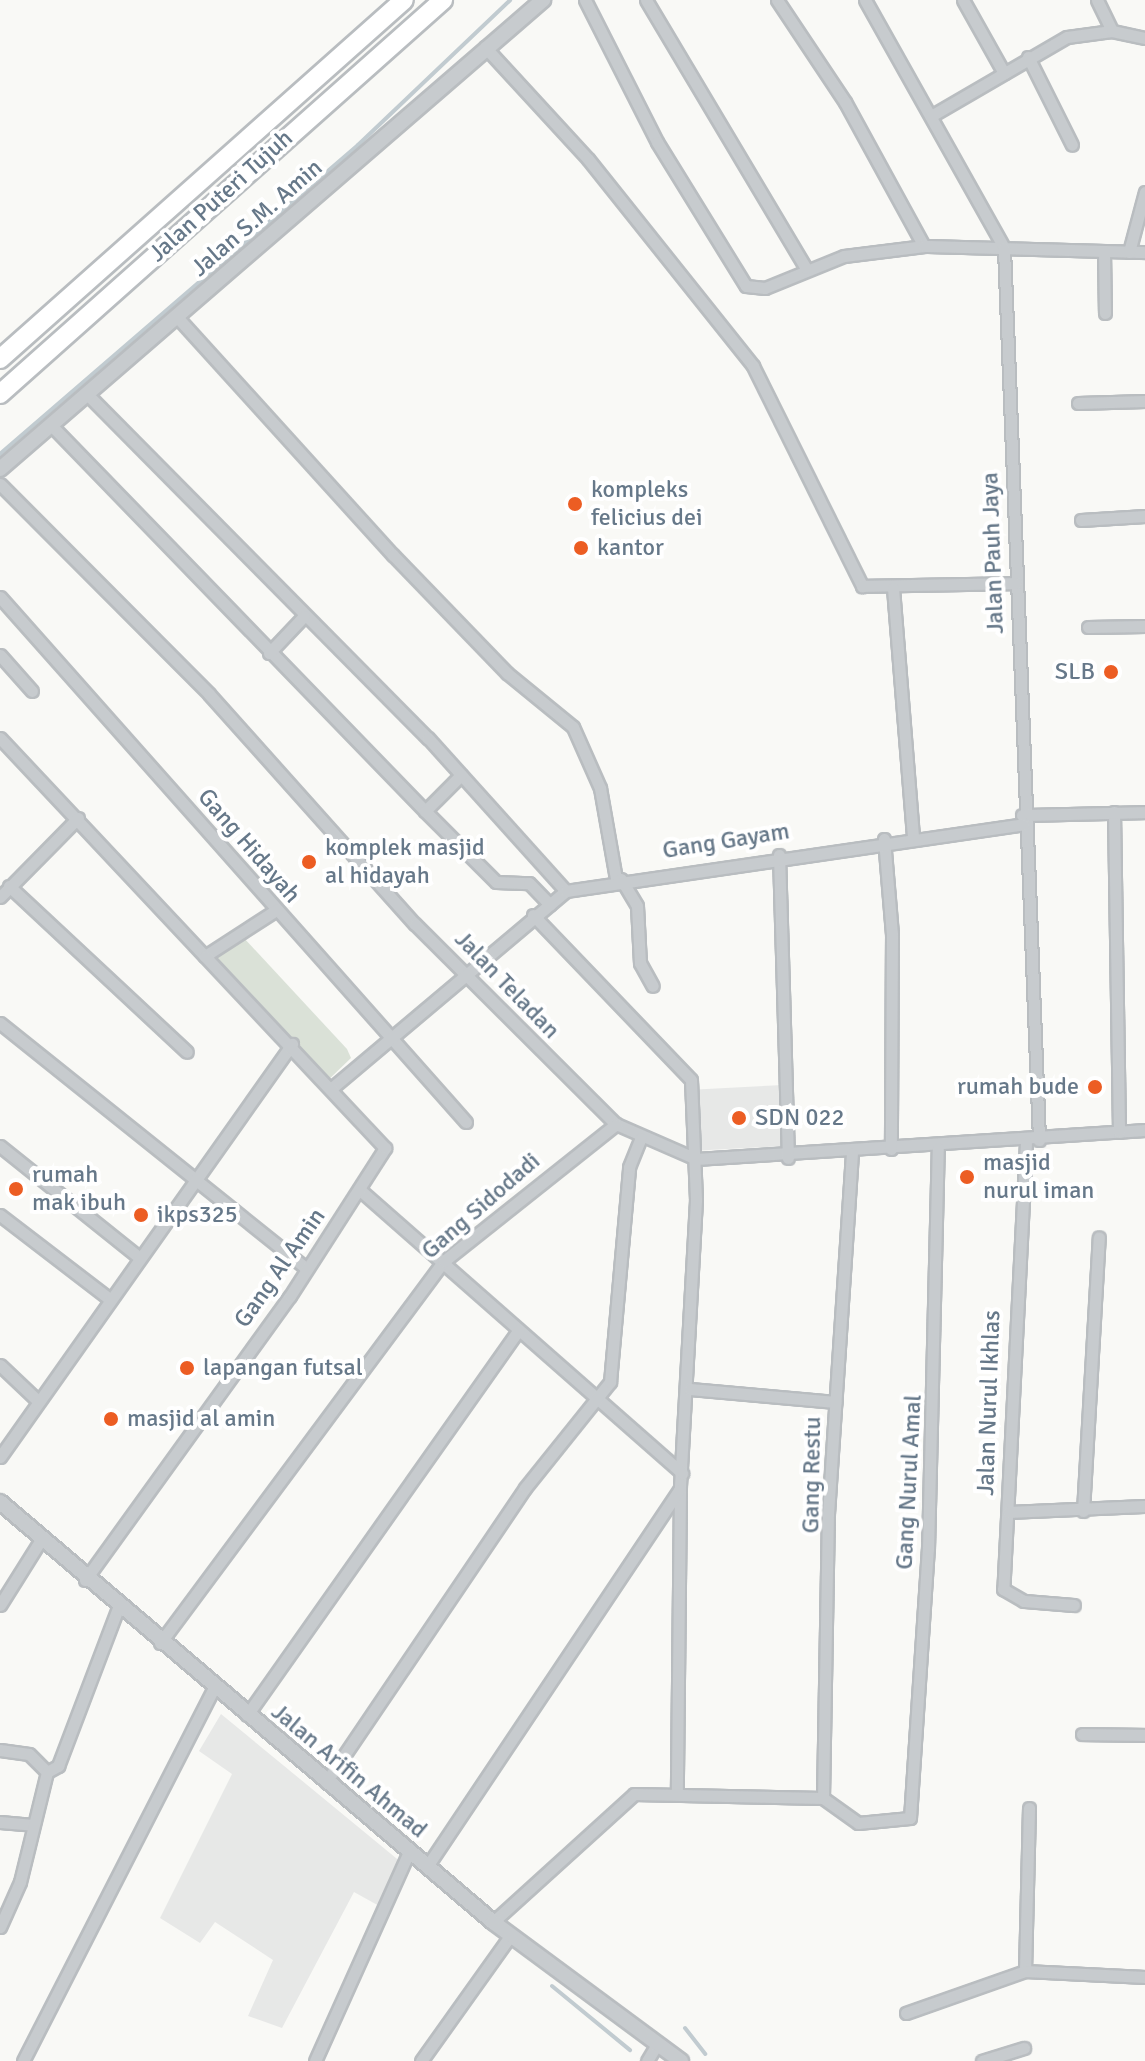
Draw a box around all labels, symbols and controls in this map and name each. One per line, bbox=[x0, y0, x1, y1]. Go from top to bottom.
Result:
street label: Jalan Puteri Tujuh bbox=[143, 124, 299, 268]
street label: Jalan S.M. Amin bbox=[186, 153, 328, 283]
street label: Jalan Pauh Jaya bbox=[976, 472, 1010, 634]
place label: kompleks felicius dei bbox=[591, 476, 702, 532]
marker: kompleks felicius dei bbox=[566, 495, 584, 513]
place label: kantor bbox=[597, 534, 664, 562]
marker: kantor bbox=[572, 539, 590, 557]
place label: SLB bbox=[1055, 658, 1095, 686]
marker: SLB bbox=[1102, 663, 1120, 681]
street label: Gang Hidayah bbox=[192, 783, 306, 909]
street label: Gang Gayam bbox=[660, 817, 792, 865]
place label: komplek masjid al hidayah bbox=[325, 834, 485, 890]
marker: komplek masjid al hidayah bbox=[300, 853, 318, 871]
street label: Jalan Teladan bbox=[448, 925, 566, 1045]
place label: rumah bude bbox=[957, 1073, 1079, 1101]
marker: rumah bude bbox=[1086, 1078, 1104, 1096]
place label: SDN 022 bbox=[755, 1104, 844, 1132]
marker: SDN 022 bbox=[730, 1109, 748, 1127]
street label: Gang Sidodadi bbox=[416, 1147, 546, 1265]
place label: masjid nurul iman bbox=[983, 1149, 1094, 1205]
place label: rumah mak ibuh bbox=[32, 1161, 126, 1217]
marker: masjid nurul iman bbox=[958, 1168, 976, 1186]
marker: rumah mak ibuh bbox=[7, 1180, 25, 1198]
place label: ikps325 bbox=[157, 1201, 238, 1229]
street label: Gang Al Amin bbox=[228, 1203, 332, 1333]
marker: ikps325 bbox=[132, 1206, 150, 1224]
street label: Jalan Nurul Ikhlas bbox=[971, 1310, 1007, 1496]
place label: lapangan futsal bbox=[203, 1354, 363, 1382]
marker: lapangan futsal bbox=[178, 1359, 196, 1377]
street label: Gang Nurul Amal bbox=[890, 1394, 928, 1570]
place label: masjid al amin bbox=[127, 1405, 275, 1433]
marker: masjid al amin bbox=[102, 1410, 120, 1428]
street label: Gang Restu bbox=[797, 1416, 827, 1534]
street label: Jalan Arifin Ahmad bbox=[265, 1698, 433, 1844]

